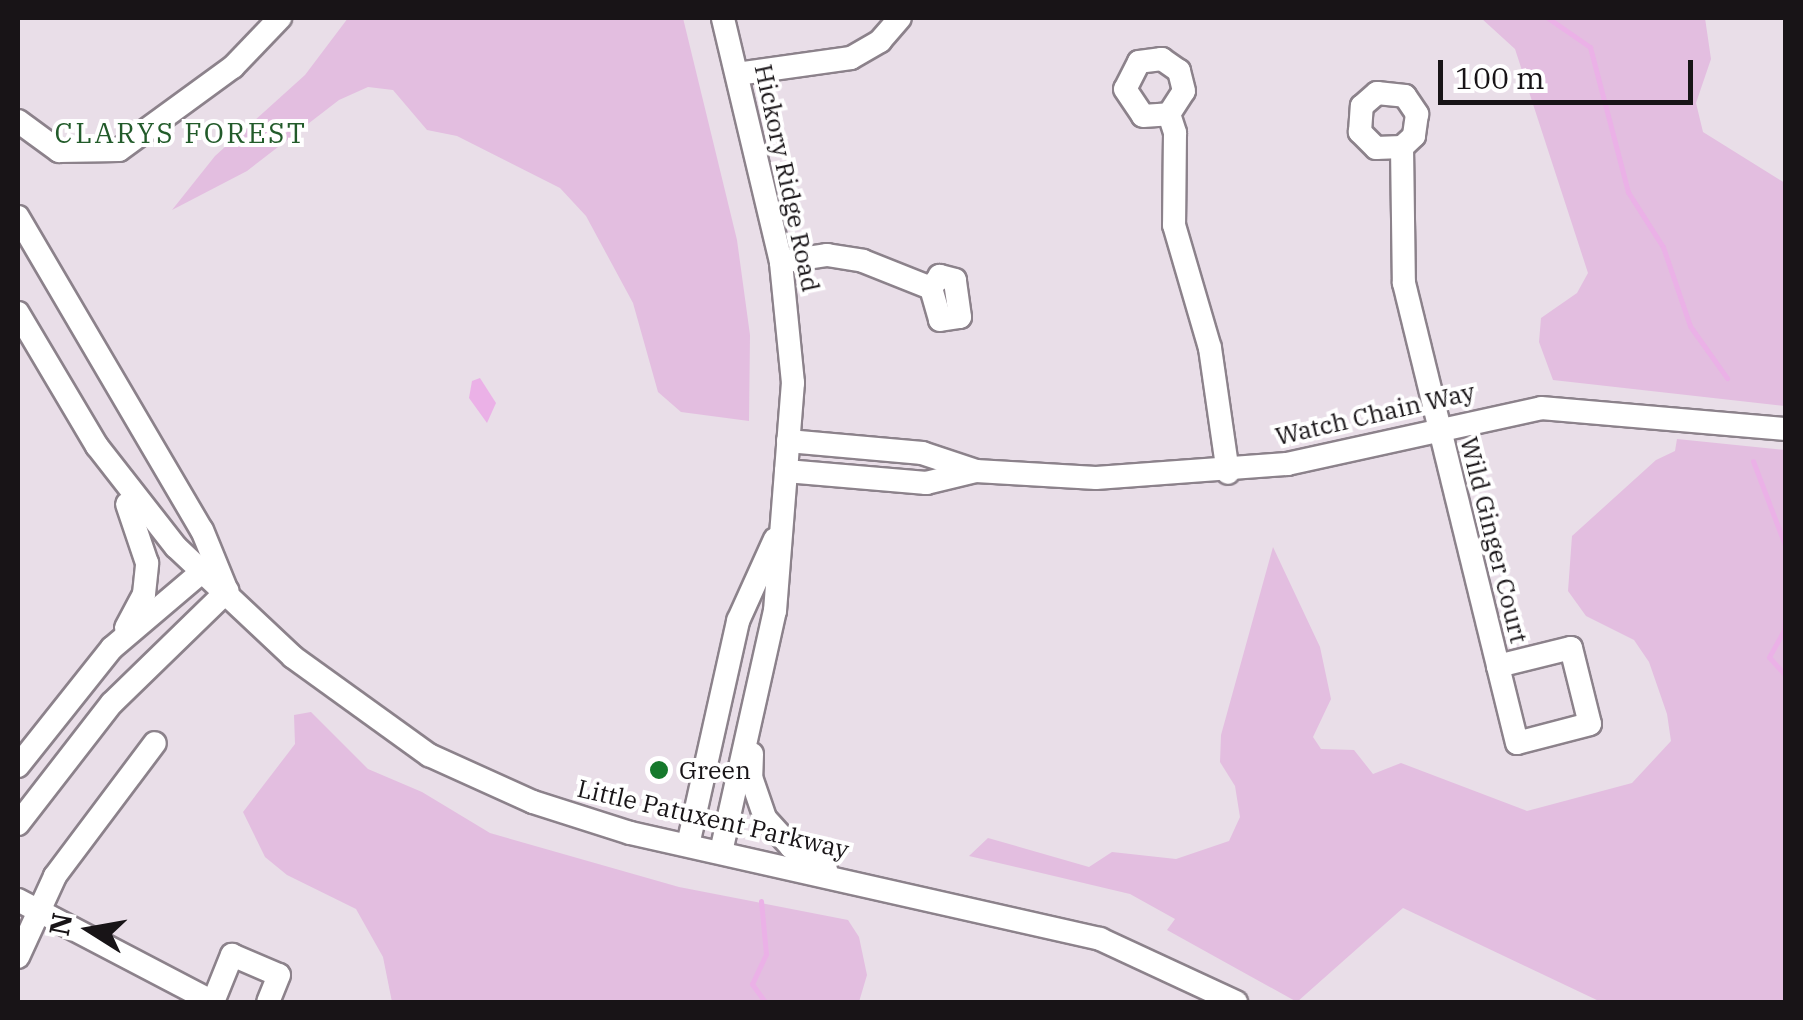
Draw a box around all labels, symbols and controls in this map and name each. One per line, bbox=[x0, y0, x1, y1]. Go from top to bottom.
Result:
scale bar bbox=[1443, 40, 1698, 102]
text: 100 m bbox=[1455, 58, 1545, 97]
street label: Hickory Ridge Road bbox=[748, 61, 826, 295]
district label: CLARYS FOREST bbox=[55, 116, 307, 150]
street label: Watch Chain Way bbox=[1272, 376, 1478, 452]
street label: Wild Ginger Court bbox=[1454, 434, 1534, 646]
place label: Green bbox=[679, 755, 751, 785]
marker: Green bbox=[648, 759, 670, 781]
street label: Little Patuxent Parkway bbox=[574, 773, 852, 865]
north arrow bbox=[40, 880, 140, 980]
text: N bbox=[40, 910, 80, 939]

